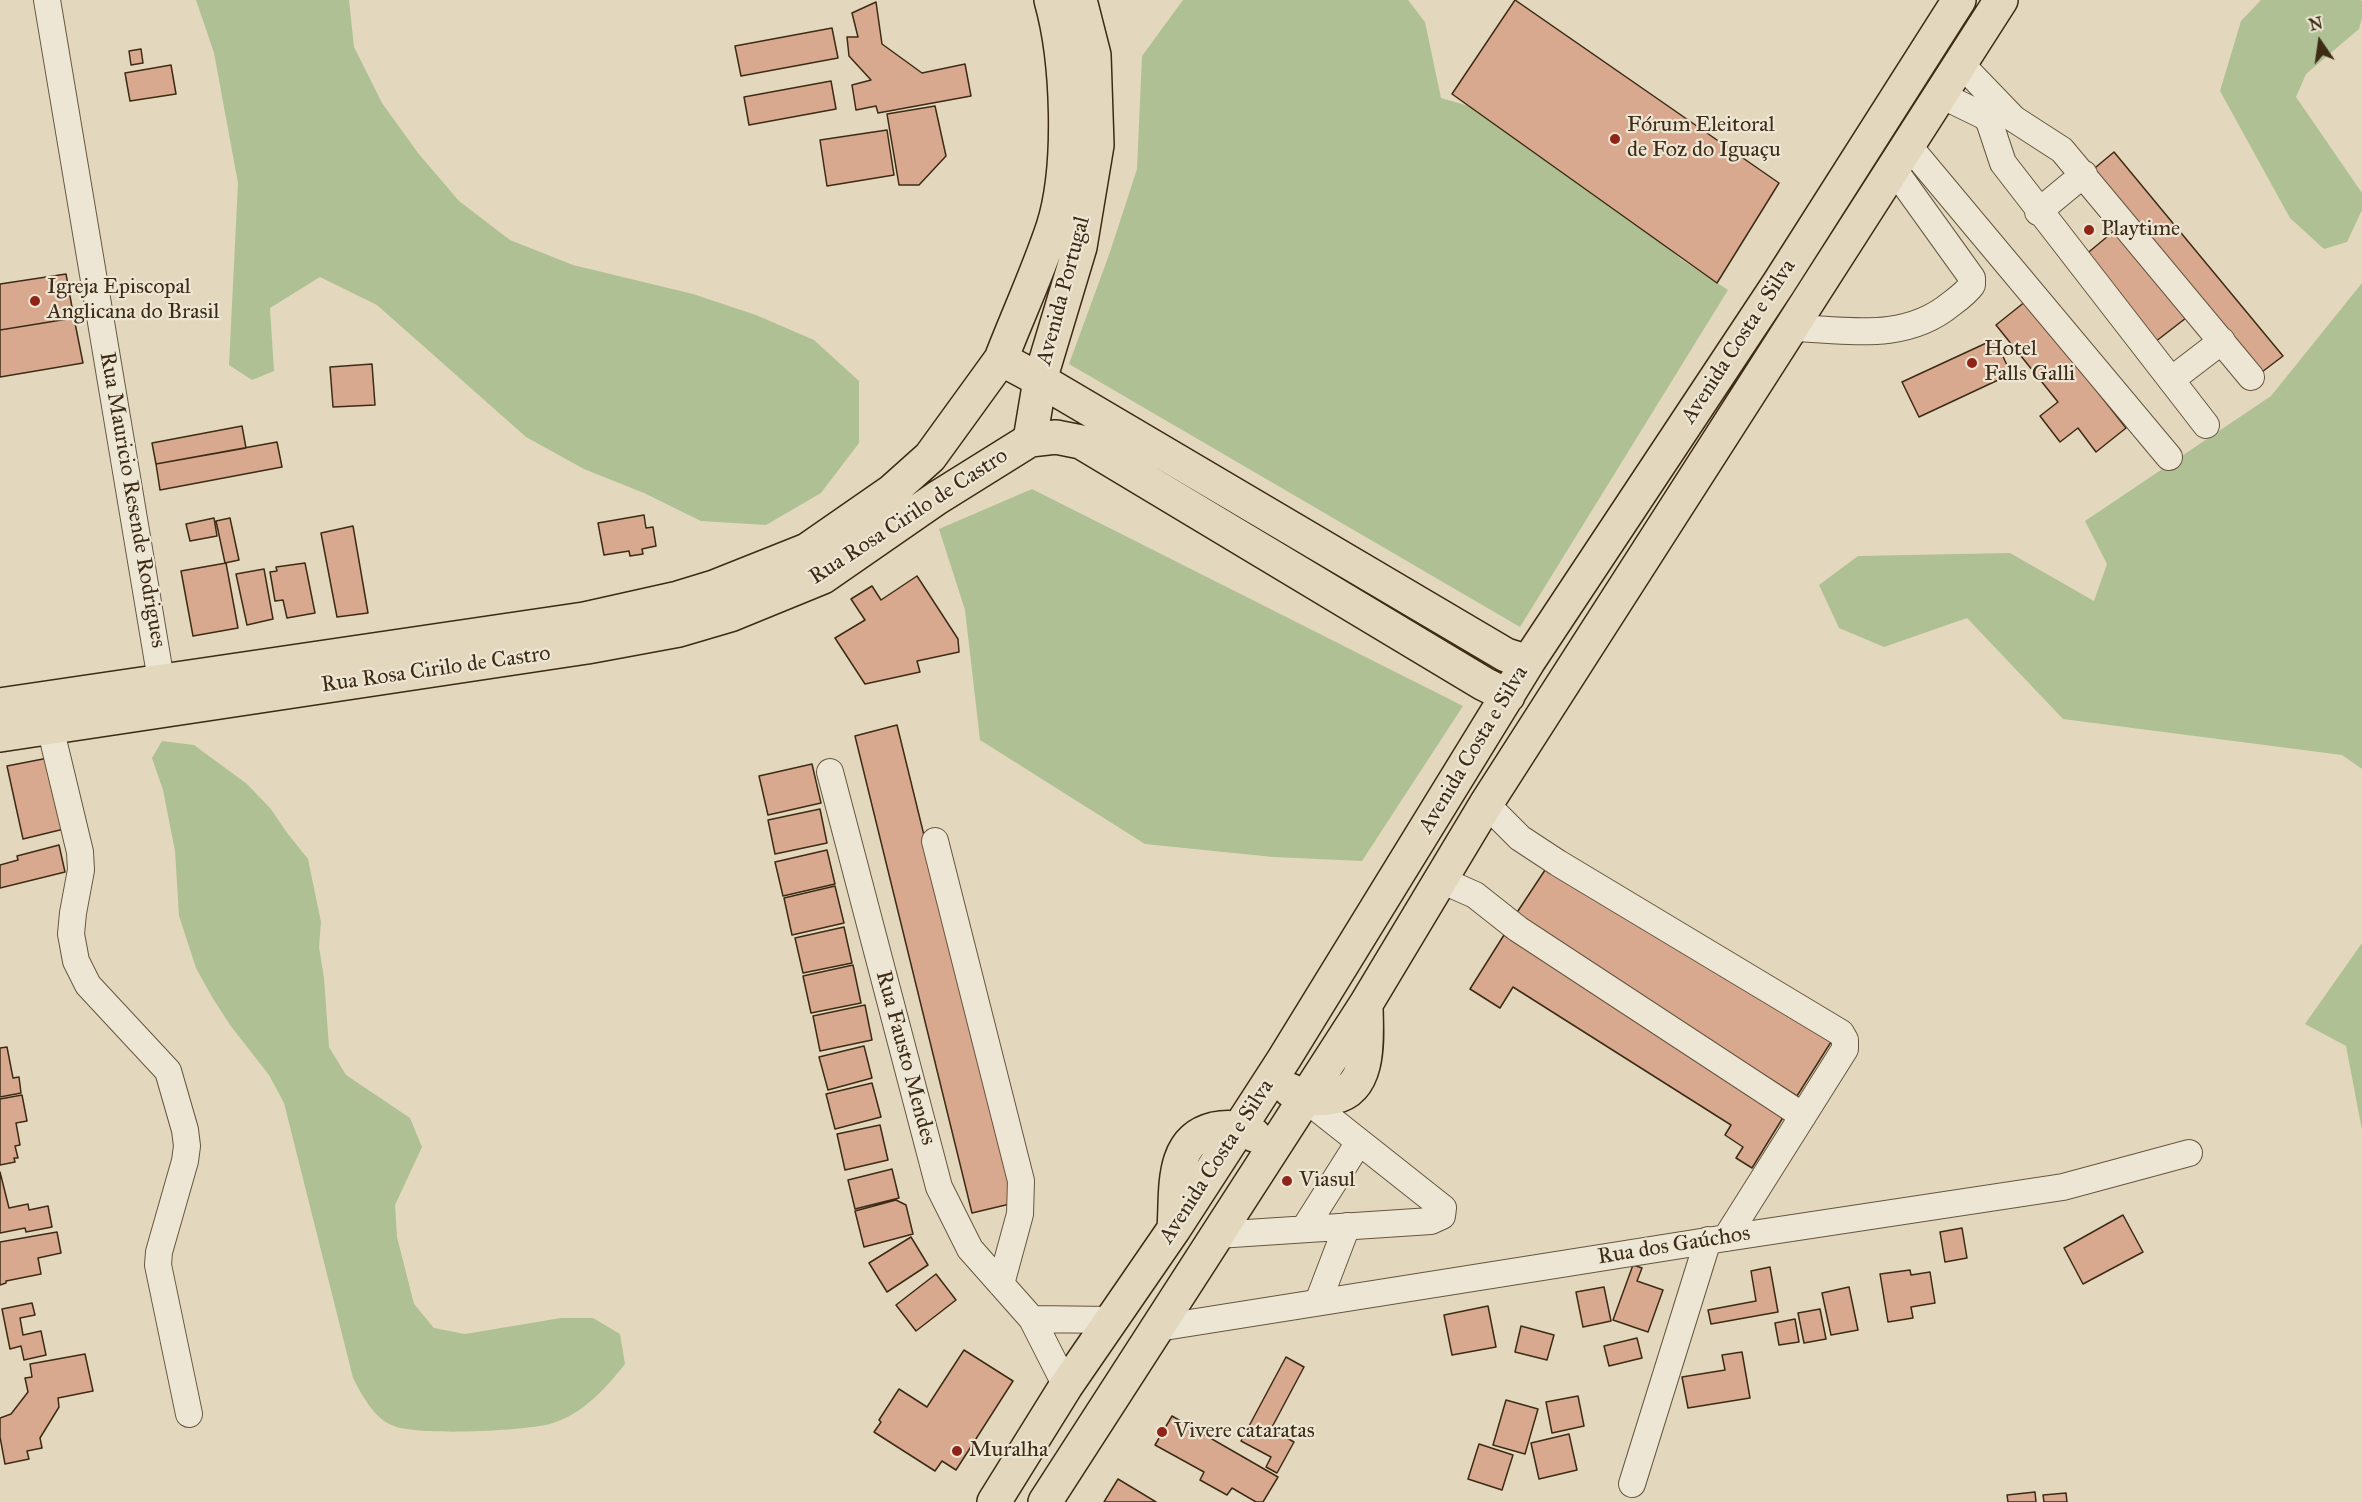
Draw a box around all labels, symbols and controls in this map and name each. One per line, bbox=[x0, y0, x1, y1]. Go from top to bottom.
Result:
north arrow bbox=[2290, 12, 2350, 72]
text: N bbox=[2307, 13, 2325, 35]
place label: Fórum Eleitoral de Foz do Iguaçu bbox=[1627, 113, 1781, 164]
marker: Fórum Eleitoral de Foz do Iguaçu bbox=[1608, 132, 1622, 146]
street label: Avenida Portugal bbox=[1031, 214, 1097, 368]
place label: Playtime bbox=[2101, 217, 2180, 243]
marker: Playtime bbox=[2082, 223, 2096, 237]
street label: Avenida Costa e Silva bbox=[1676, 255, 1802, 429]
place label: Igreja Episcopal Anglicana do Brasil bbox=[47, 275, 219, 326]
marker: Igreja Episcopal Anglicana do Brasil bbox=[28, 294, 42, 308]
place label: Hotel Falls Galli bbox=[1984, 337, 2075, 388]
street label: Rua Mauricio Resende Rodrigues bbox=[93, 350, 171, 650]
marker: Hotel Falls Galli bbox=[1965, 356, 1979, 370]
street label: Rua Rosa Cirilo de Castro bbox=[805, 443, 1013, 591]
street label: Rua Rosa Cirilo de Castro bbox=[320, 641, 552, 699]
street label: Avenida Costa e Silva bbox=[1414, 662, 1534, 838]
street label: Rua Fausto Mendes bbox=[869, 968, 941, 1148]
street label: Avenida Costa e Silva bbox=[1154, 1075, 1280, 1249]
place label: Viasul bbox=[1299, 1168, 1355, 1194]
marker: Viasul bbox=[1280, 1174, 1294, 1188]
street label: Rua dos Gaúchos bbox=[1596, 1221, 1752, 1271]
place label: Vivere cataratas bbox=[1174, 1419, 1315, 1445]
marker: Vivere cataratas bbox=[1155, 1425, 1169, 1439]
place label: Muralha bbox=[969, 1438, 1048, 1464]
marker: Muralha bbox=[950, 1444, 964, 1458]

